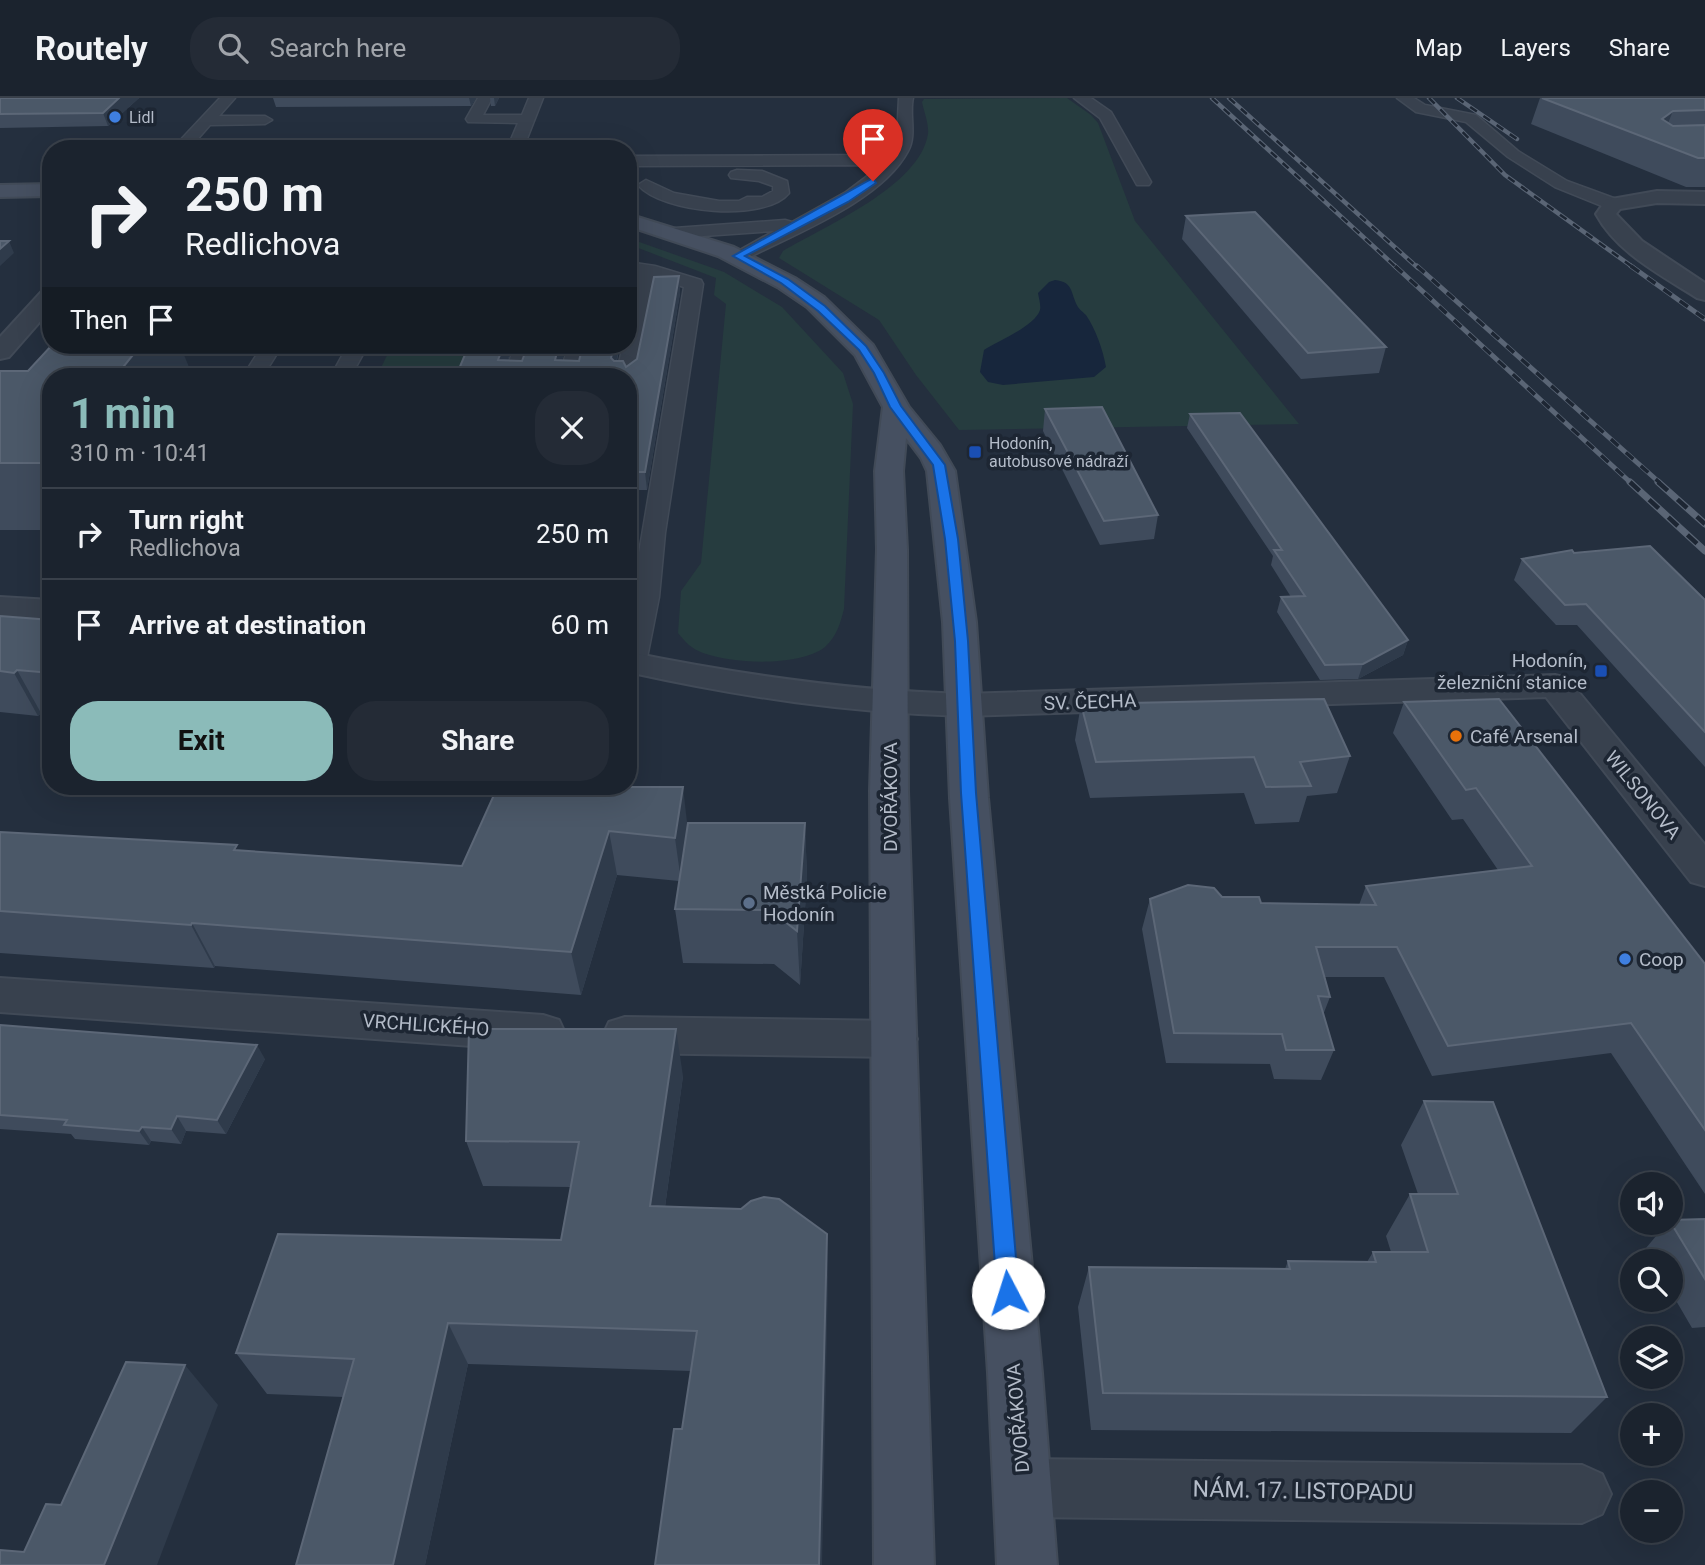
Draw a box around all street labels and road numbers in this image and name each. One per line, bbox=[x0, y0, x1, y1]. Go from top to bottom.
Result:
street label: SV. ČECHA bbox=[1043, 689, 1137, 715]
street label: DVOŘÁKOVA bbox=[879, 742, 902, 852]
street label: WILSONOVA bbox=[1600, 746, 1686, 844]
street label: VRCHLICKÉHO bbox=[362, 1009, 490, 1041]
street label: DVOŘÁKOVA bbox=[1002, 1362, 1034, 1474]
street label: NÁM. 17. LISTOPADU bbox=[1192, 1475, 1414, 1506]

